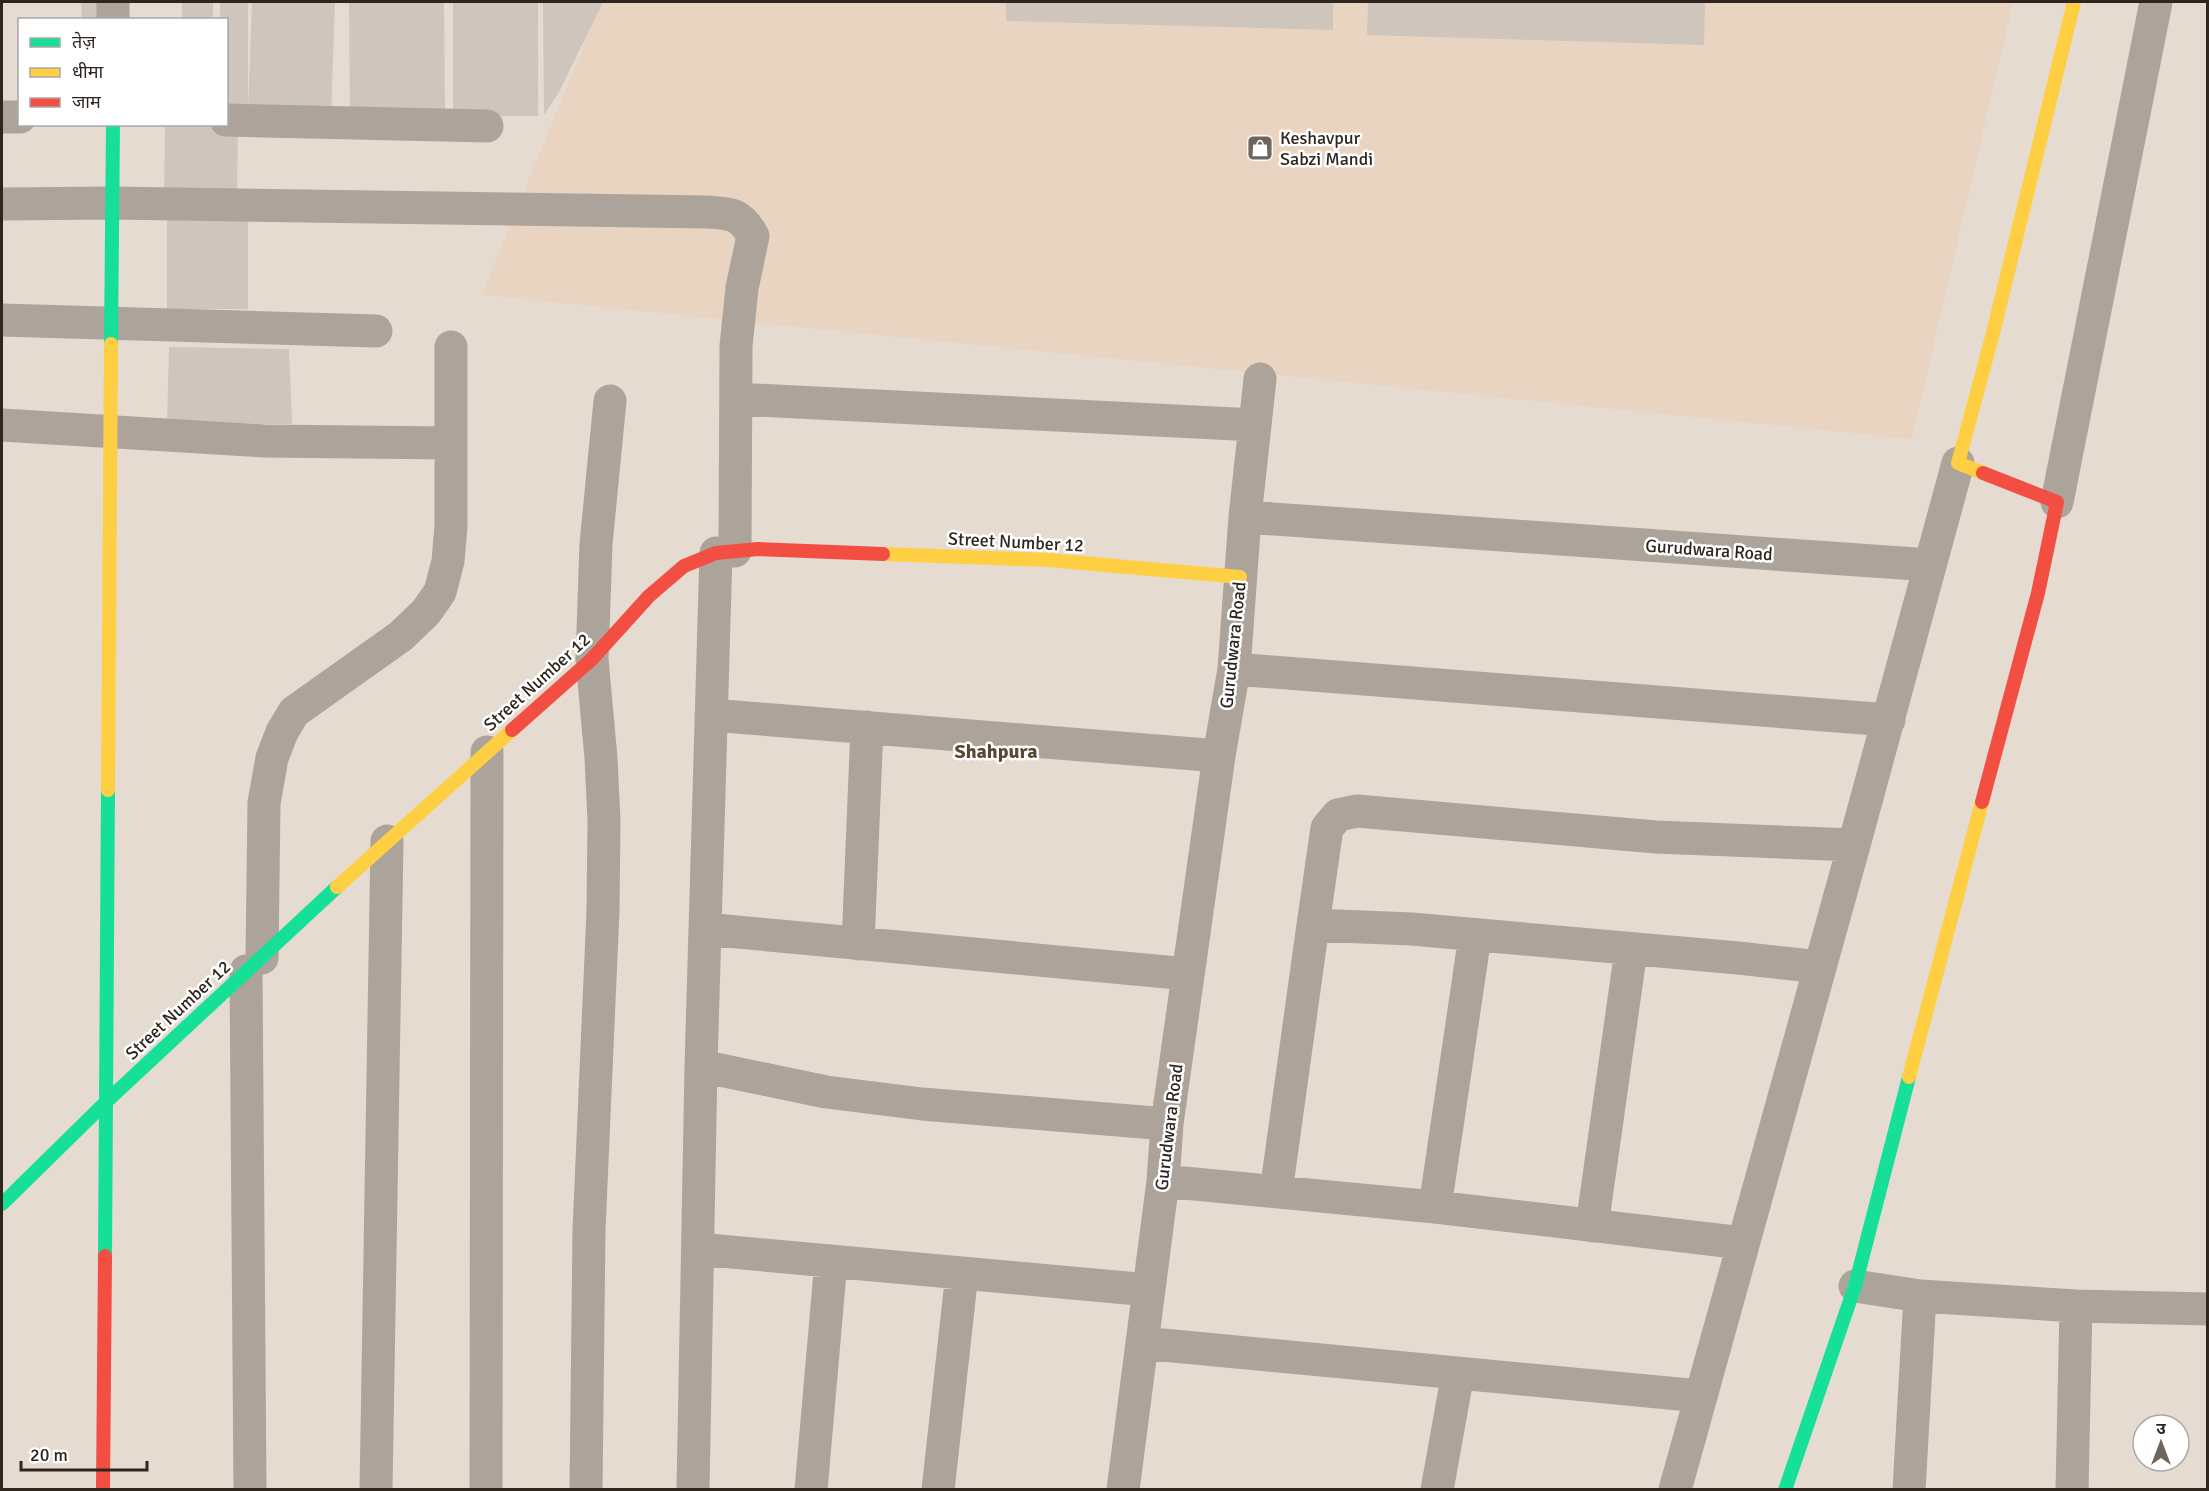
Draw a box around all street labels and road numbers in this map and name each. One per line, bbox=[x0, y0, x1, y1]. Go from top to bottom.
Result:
street label: Street Number 12 bbox=[948, 527, 1084, 557]
street label: Gurudwara Road bbox=[1645, 535, 1773, 565]
street label: Gurudwara Road bbox=[1215, 580, 1251, 710]
street label: Street Number 12 bbox=[479, 628, 595, 736]
street label: Street Number 12 bbox=[121, 956, 235, 1064]
street label: Gurudwara Road bbox=[1150, 1062, 1188, 1192]

